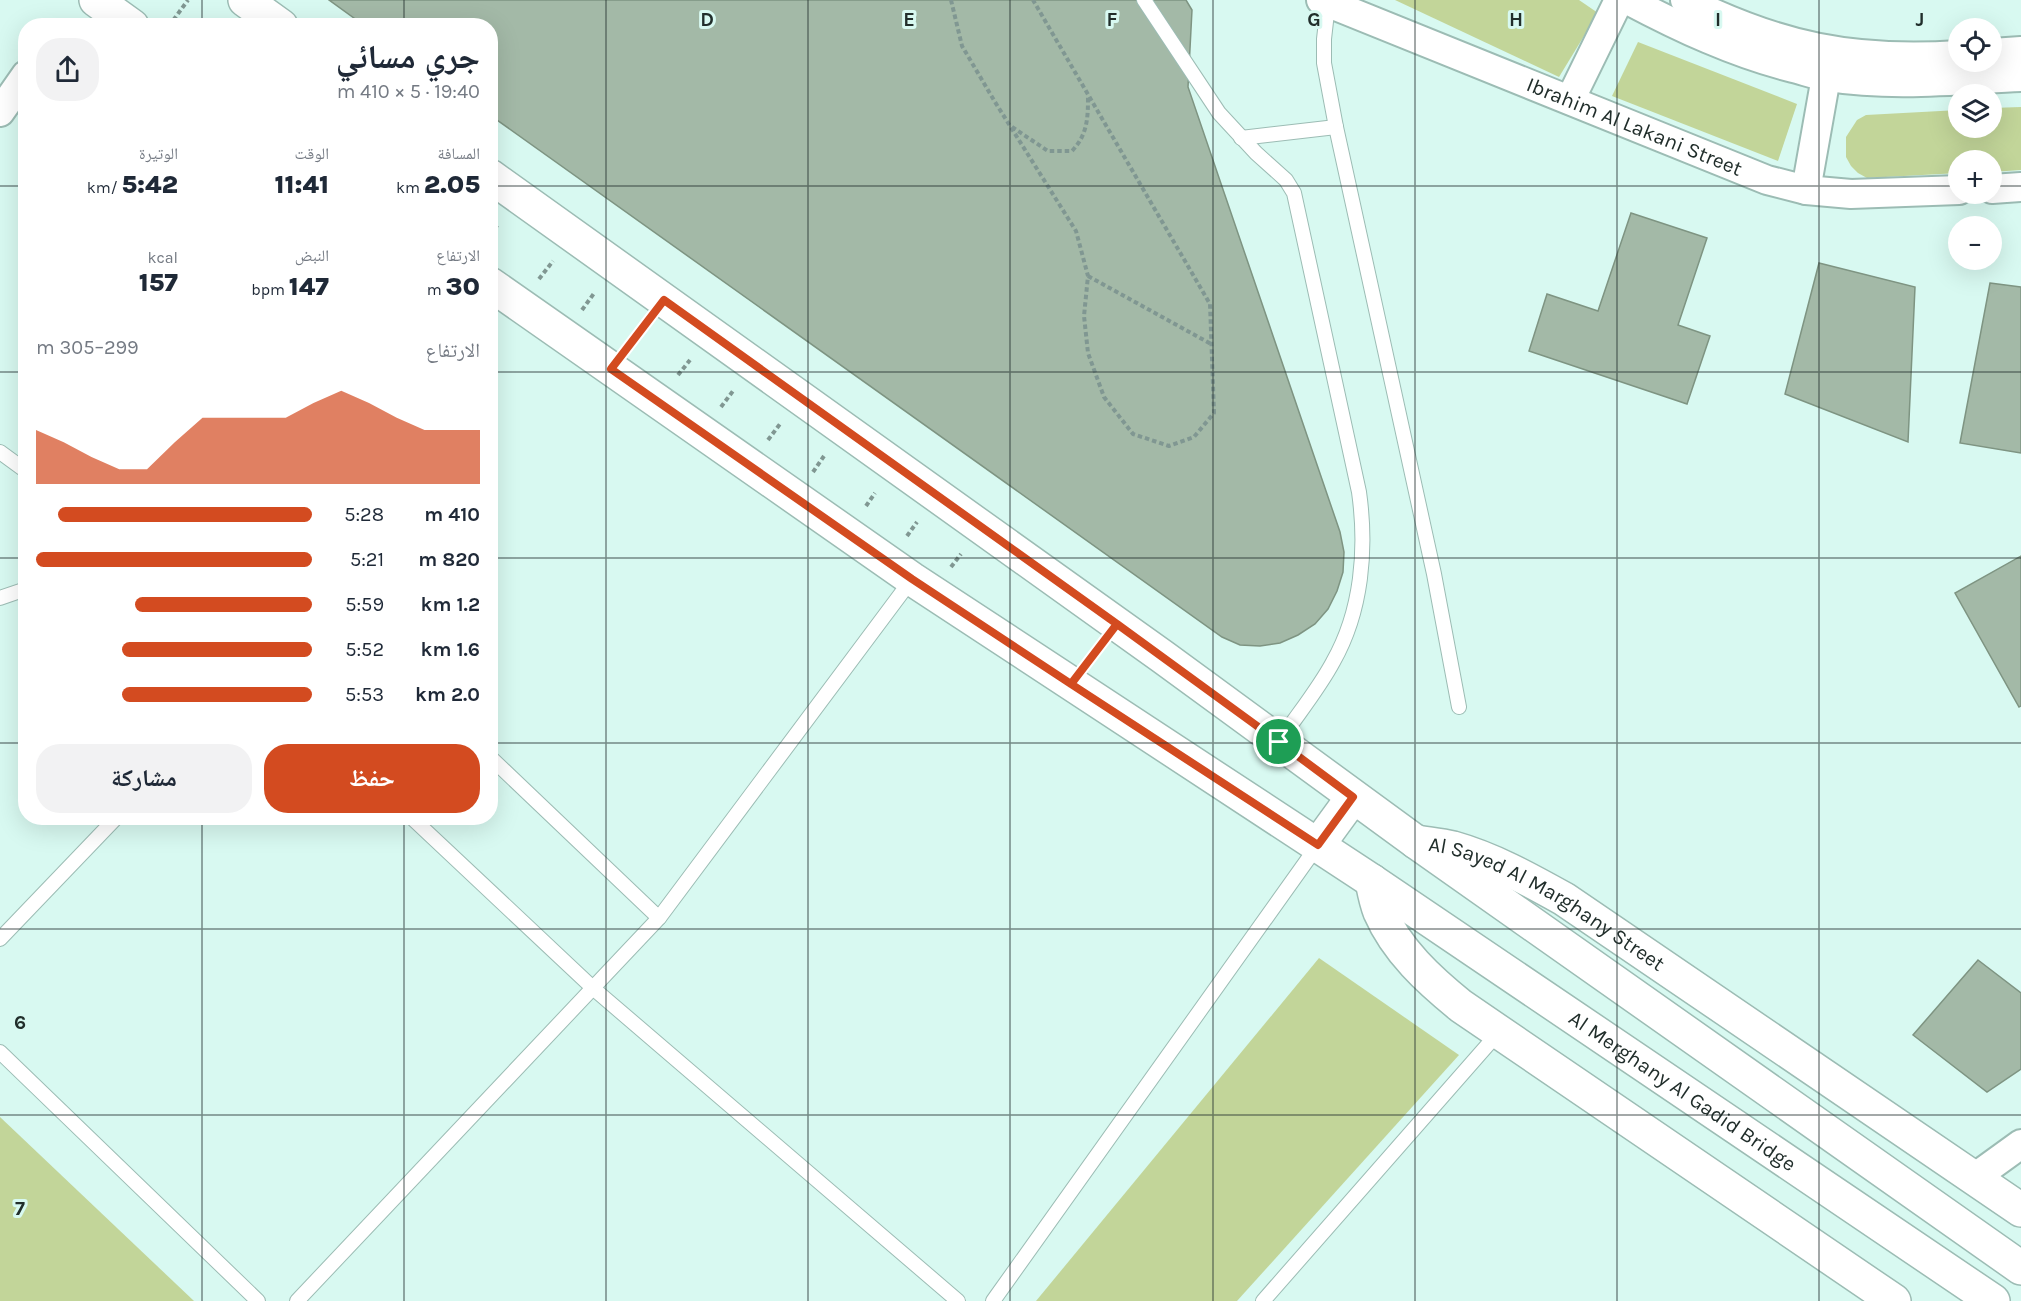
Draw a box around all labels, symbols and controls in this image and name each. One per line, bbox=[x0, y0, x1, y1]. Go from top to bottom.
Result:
text: D bbox=[700, 8, 714, 31]
text: E bbox=[903, 8, 915, 31]
text: F bbox=[1107, 8, 1118, 31]
text: G bbox=[1307, 8, 1321, 31]
text: H bbox=[1509, 8, 1523, 31]
text: I bbox=[1715, 8, 1721, 31]
text: J bbox=[1916, 8, 1924, 31]
map controls bbox=[1948, 18, 2002, 270]
button: locate bbox=[1948, 18, 2002, 72]
button: share bbox=[36, 38, 99, 101]
text: جري مسائي bbox=[336, 38, 480, 76]
street label: Ibrahim Al Lakani Street bbox=[1523, 72, 1746, 181]
text: 19:40 · 5 × 410 m bbox=[337, 80, 480, 103]
button: layers bbox=[1948, 84, 2002, 138]
text: الوتيرة bbox=[139, 144, 178, 163]
text: الوقت bbox=[295, 144, 329, 163]
text: المسافة bbox=[438, 144, 480, 163]
button: + bbox=[1948, 150, 2002, 204]
text: 5:42 bbox=[121, 169, 178, 200]
text: 11:41 bbox=[275, 169, 329, 200]
text: 2.05 bbox=[424, 169, 480, 200]
text: /km bbox=[87, 178, 121, 197]
text: km bbox=[396, 178, 424, 197]
button: − bbox=[1948, 216, 2002, 270]
text: النبض bbox=[295, 246, 329, 265]
text: الارتفاع bbox=[436, 246, 480, 265]
text: kcal bbox=[147, 248, 178, 267]
text: 157 bbox=[139, 267, 178, 298]
text: 147 bbox=[289, 271, 329, 302]
text: 30 bbox=[445, 271, 480, 302]
text: bpm bbox=[251, 280, 289, 299]
text: m bbox=[427, 280, 445, 299]
text: 299–305 m bbox=[36, 336, 139, 359]
text: الارتفاع bbox=[425, 339, 480, 362]
text: 5:28 bbox=[344, 503, 384, 526]
text: 410 m bbox=[424, 503, 480, 526]
text: 5:21 bbox=[350, 548, 384, 571]
text: 820 m bbox=[418, 548, 480, 571]
text: 5:59 bbox=[345, 593, 384, 616]
text: 1.2 km bbox=[421, 593, 480, 616]
text: 5:52 bbox=[345, 638, 384, 661]
text: 1.6 km bbox=[421, 638, 480, 661]
text: 5:53 bbox=[345, 683, 384, 706]
text: 2.0 km bbox=[415, 683, 480, 706]
pin bbox=[1253, 716, 1304, 767]
icon: arrive bbox=[1262, 725, 1295, 758]
button: مشاركة bbox=[36, 744, 252, 813]
button: حفظ bbox=[264, 744, 480, 813]
street label: Al Sayed Al Marghany Street bbox=[1427, 832, 1669, 976]
street label: Al Merghany Al Gadid Bridge bbox=[1564, 1006, 1800, 1176]
text: 6 bbox=[14, 1011, 26, 1034]
text: 7 bbox=[15, 1197, 25, 1220]

